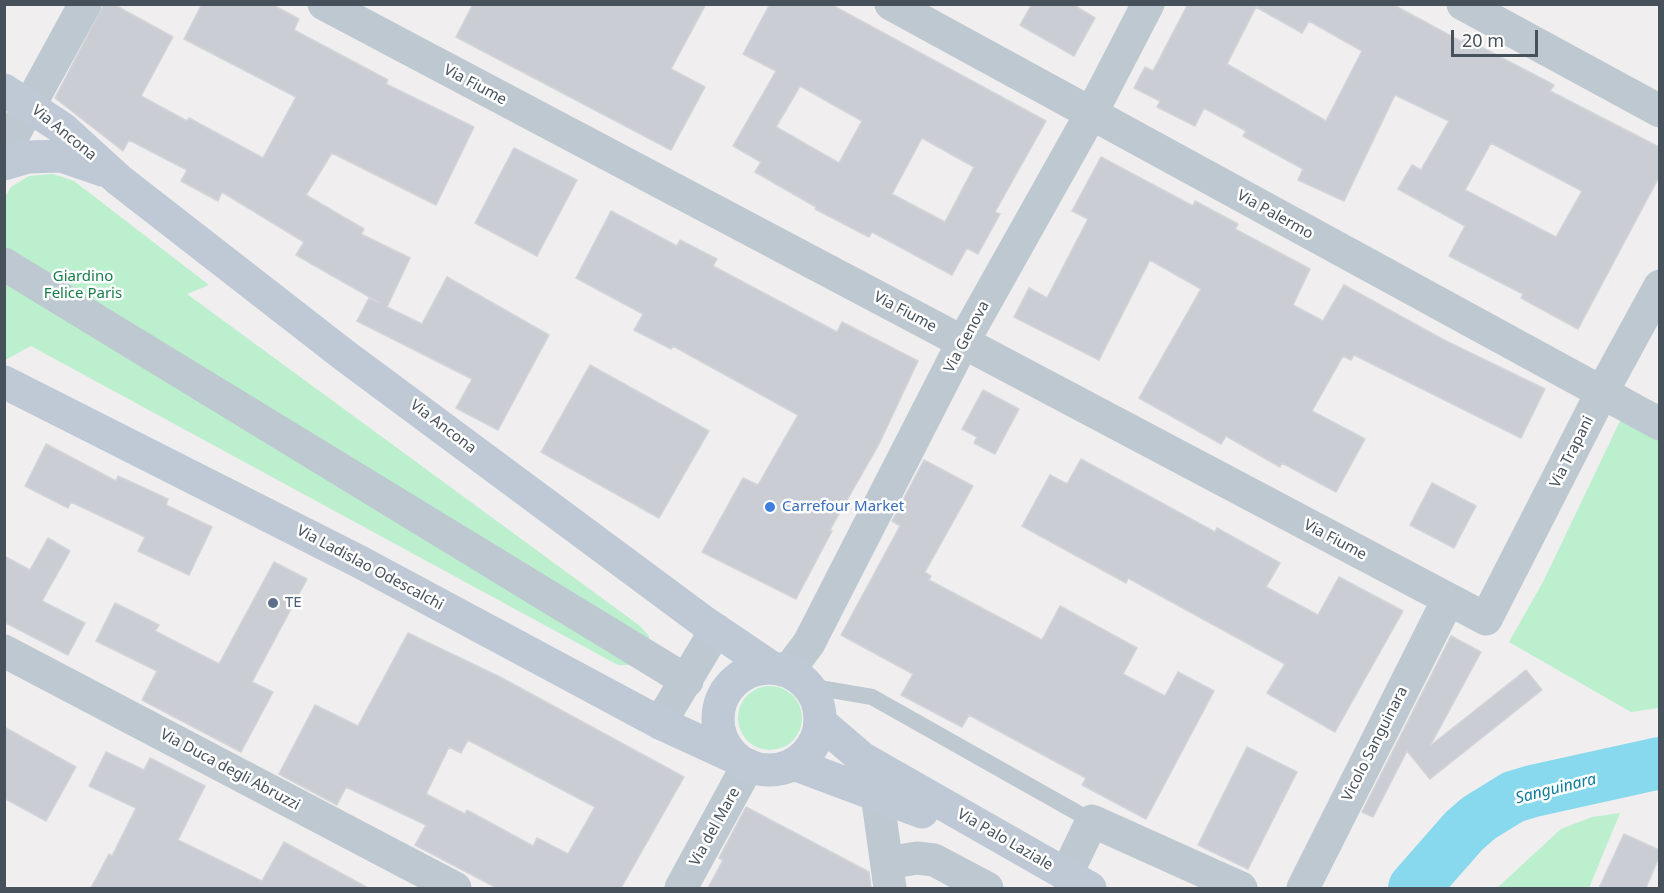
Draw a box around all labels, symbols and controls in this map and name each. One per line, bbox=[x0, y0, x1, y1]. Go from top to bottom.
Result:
scale bar bbox=[1454, 18, 1541, 56]
text: 20 m bbox=[1462, 28, 1504, 52]
street label: Via Fiume bbox=[440, 61, 510, 109]
street label: Via Ancona bbox=[28, 101, 100, 165]
street label: Via Palermo bbox=[1234, 187, 1316, 243]
park label: Giardino Felice Paris bbox=[44, 268, 122, 303]
street label: Via Fiume bbox=[870, 288, 940, 336]
street label: Via Genova bbox=[941, 298, 993, 376]
street label: Via Ancona bbox=[406, 396, 480, 458]
street label: Via Trapani bbox=[1546, 413, 1598, 491]
place label: Carrefour Market bbox=[782, 498, 904, 516]
marker: Carrefour Market bbox=[763, 500, 777, 514]
street label: Via Fiume bbox=[1300, 516, 1370, 564]
street label: Via Ladislao Odescalchi bbox=[294, 522, 446, 614]
place label: TE bbox=[285, 594, 302, 612]
marker: TE bbox=[266, 596, 280, 610]
street label: Vicolo Sanguinara bbox=[1338, 684, 1412, 804]
street label: Via Duca degli Abruzzi bbox=[157, 726, 303, 814]
water label: Sanguinara bbox=[1514, 770, 1598, 808]
street label: Via del Mare bbox=[686, 785, 744, 869]
street label: Via Palo Laziale bbox=[954, 805, 1056, 875]

